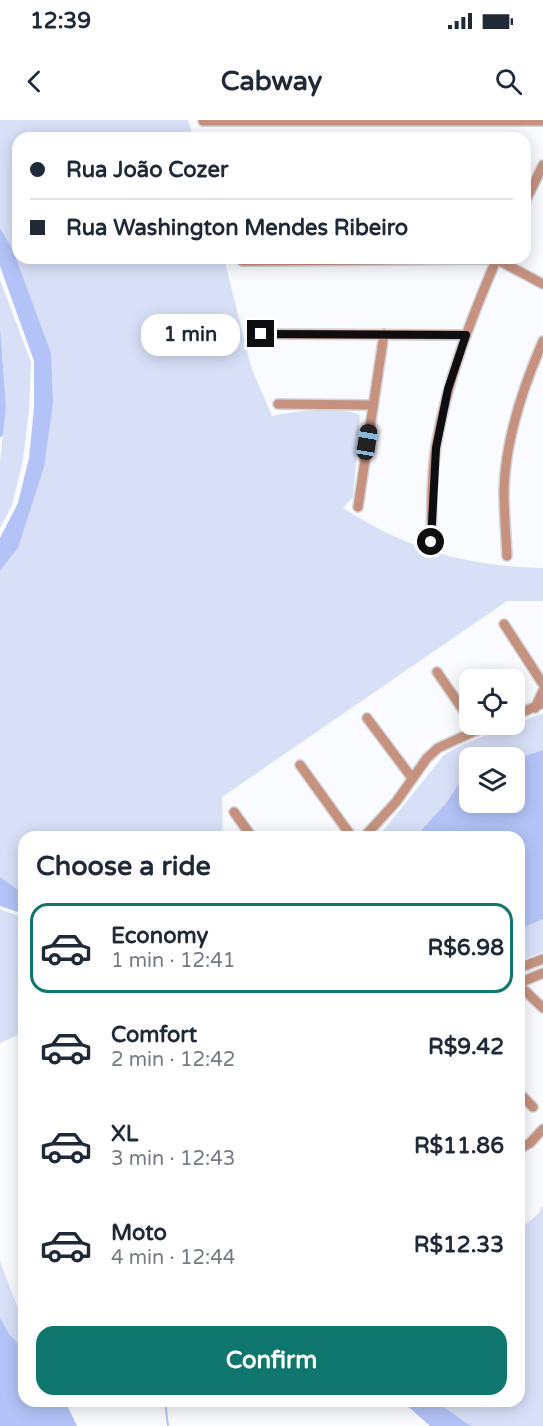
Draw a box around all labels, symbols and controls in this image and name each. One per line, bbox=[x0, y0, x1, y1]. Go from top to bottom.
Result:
text: 12:39 bbox=[30, 8, 91, 34]
icon: back bbox=[18, 65, 51, 98]
text: Cabway bbox=[221, 65, 322, 98]
icon: search bbox=[492, 65, 525, 98]
text: Rua João Cozer bbox=[66, 157, 228, 183]
text: Rua Washington Mendes Ribeiro bbox=[66, 215, 408, 241]
callout: 1 min bbox=[141, 313, 240, 355]
route end bbox=[247, 320, 274, 347]
text: 1 min bbox=[164, 323, 217, 347]
car bbox=[355, 423, 379, 461]
route start bbox=[417, 528, 444, 555]
map controls bbox=[459, 669, 525, 813]
button: locate bbox=[459, 669, 525, 735]
button: layers bbox=[459, 747, 525, 813]
text: Choose a ride bbox=[36, 850, 211, 883]
icon: car bbox=[39, 921, 93, 975]
text: Economy bbox=[111, 923, 208, 949]
text: R$6.98 bbox=[428, 935, 504, 961]
text: 1 min · 12:41 bbox=[111, 949, 235, 973]
icon: car bbox=[39, 1020, 93, 1074]
text: Comfort bbox=[111, 1022, 197, 1048]
text: R$9.42 bbox=[428, 1034, 504, 1060]
text: 2 min · 12:42 bbox=[111, 1048, 235, 1072]
icon: car bbox=[39, 1119, 93, 1173]
text: XL bbox=[111, 1121, 138, 1147]
text: R$11.86 bbox=[414, 1133, 504, 1159]
text: 3 min · 12:43 bbox=[111, 1147, 235, 1171]
icon: car bbox=[39, 1218, 93, 1272]
text: Moto bbox=[111, 1220, 167, 1246]
text: R$12.33 bbox=[414, 1232, 504, 1258]
text: 4 min · 12:44 bbox=[111, 1246, 235, 1270]
button: Confirm bbox=[36, 1326, 507, 1395]

